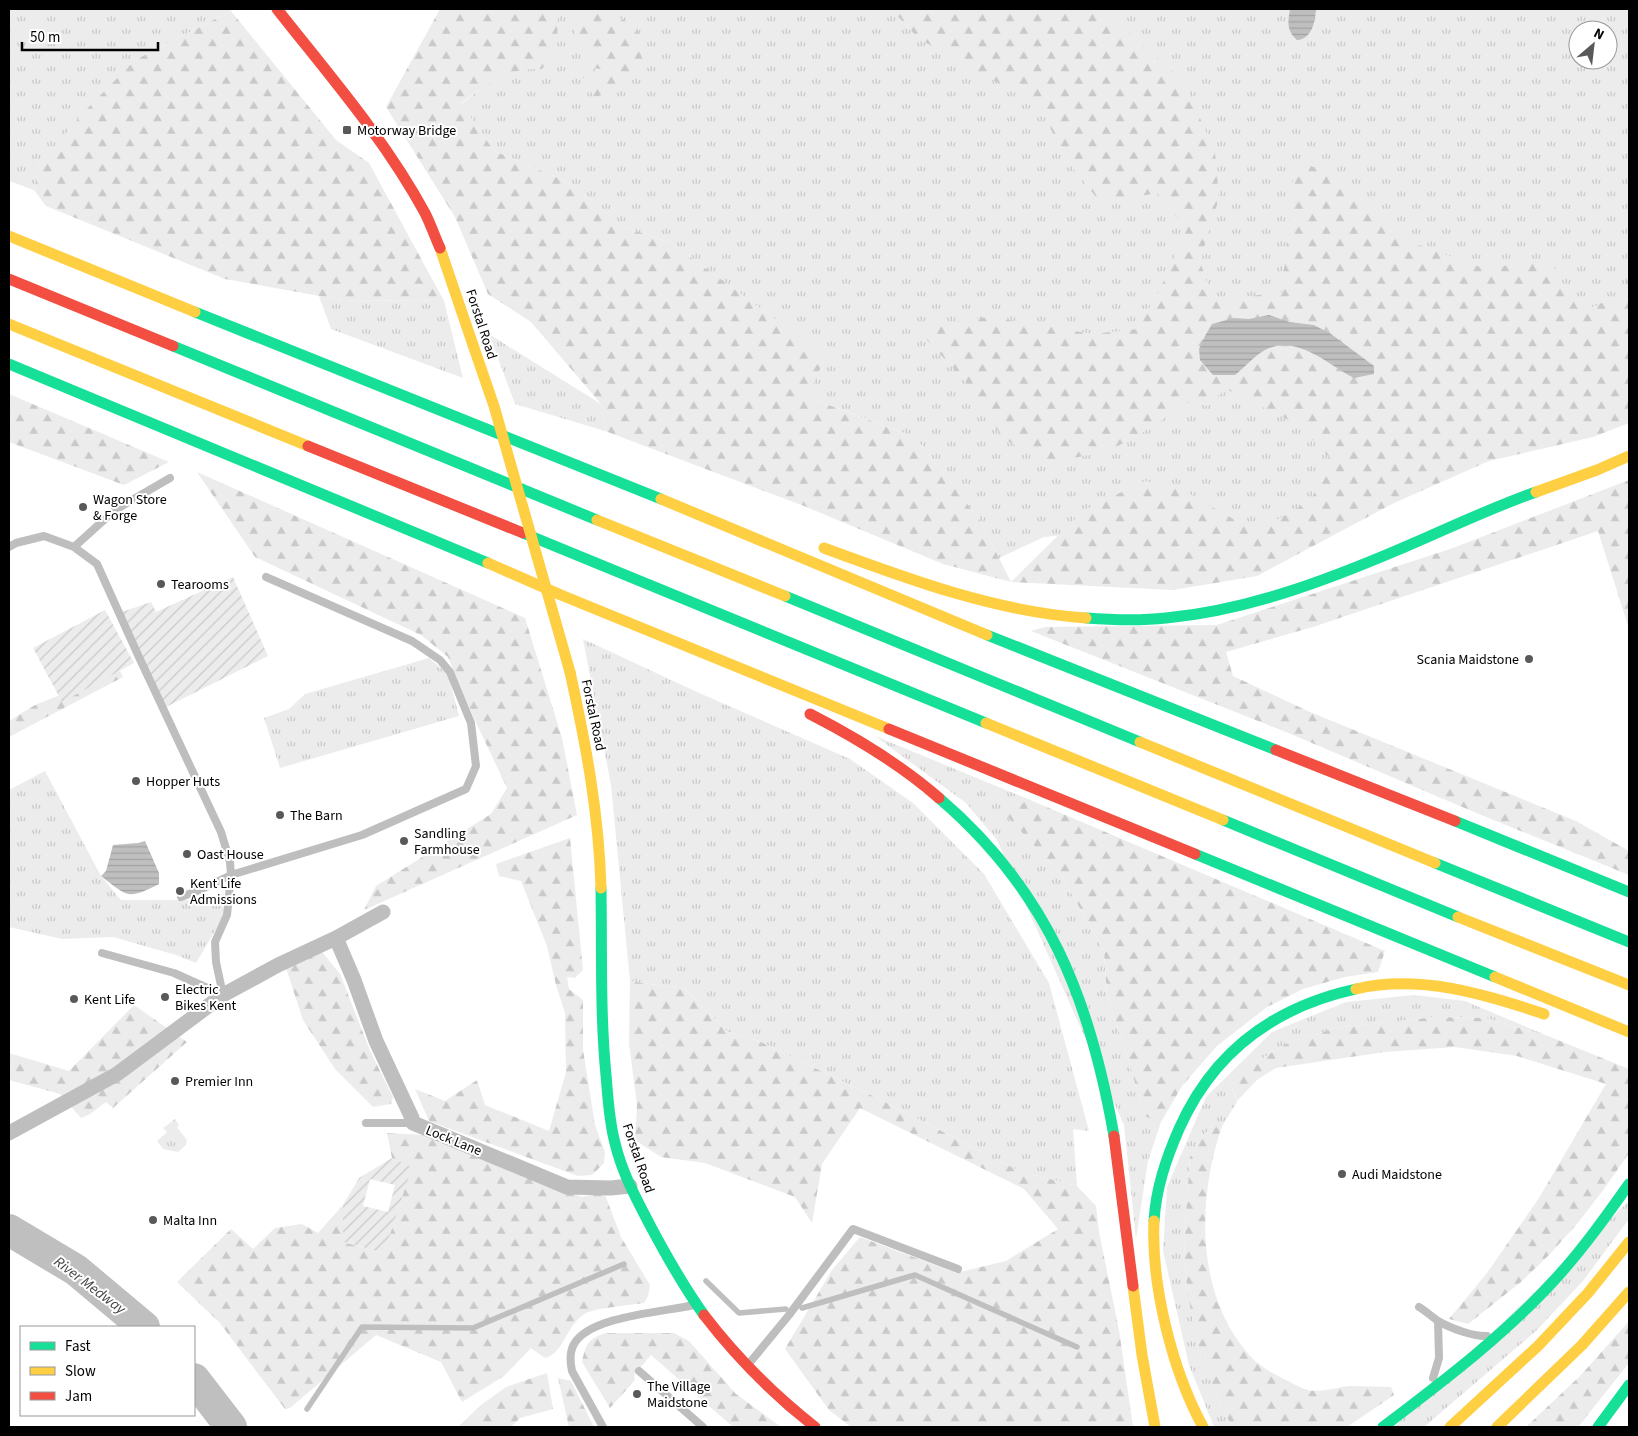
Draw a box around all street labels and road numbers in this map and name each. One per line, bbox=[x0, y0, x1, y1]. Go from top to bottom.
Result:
street label: Forstal Road bbox=[460, 287, 502, 362]
street label: Forstal Road bbox=[576, 678, 610, 753]
street label: Lock Lane bbox=[423, 1121, 485, 1161]
street label: Forstal Road bbox=[617, 1121, 659, 1196]

